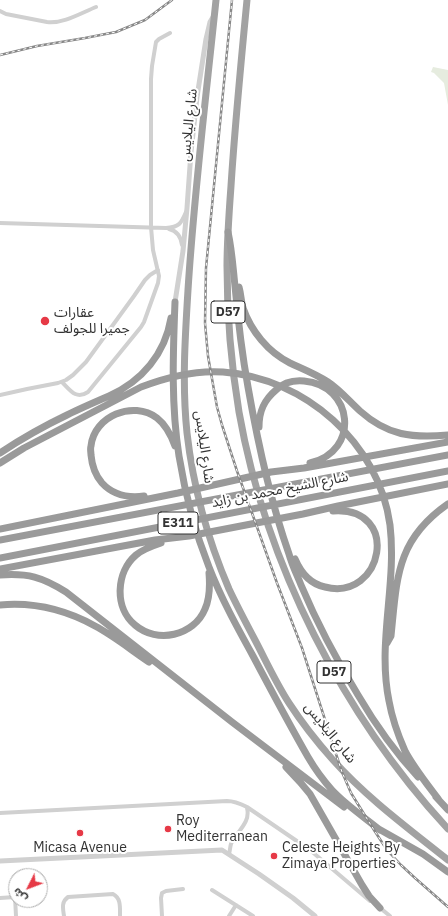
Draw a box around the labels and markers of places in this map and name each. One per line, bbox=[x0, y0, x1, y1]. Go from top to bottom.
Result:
place label: عقارات جميرا للجولف bbox=[54, 305, 130, 338]
marker: عقارات جميرا للجولف bbox=[39, 315, 51, 327]
place label: Roy Mediterranean bbox=[176, 813, 268, 846]
marker: Roy Mediterranean bbox=[163, 824, 173, 834]
marker: Micasa Avenue bbox=[75, 828, 85, 838]
place label: Micasa Avenue bbox=[33, 840, 127, 856]
place label: Celeste Heights By Zimaya Properties bbox=[282, 840, 400, 872]
marker: Celeste Heights By Zimaya Properties bbox=[269, 851, 279, 861]

